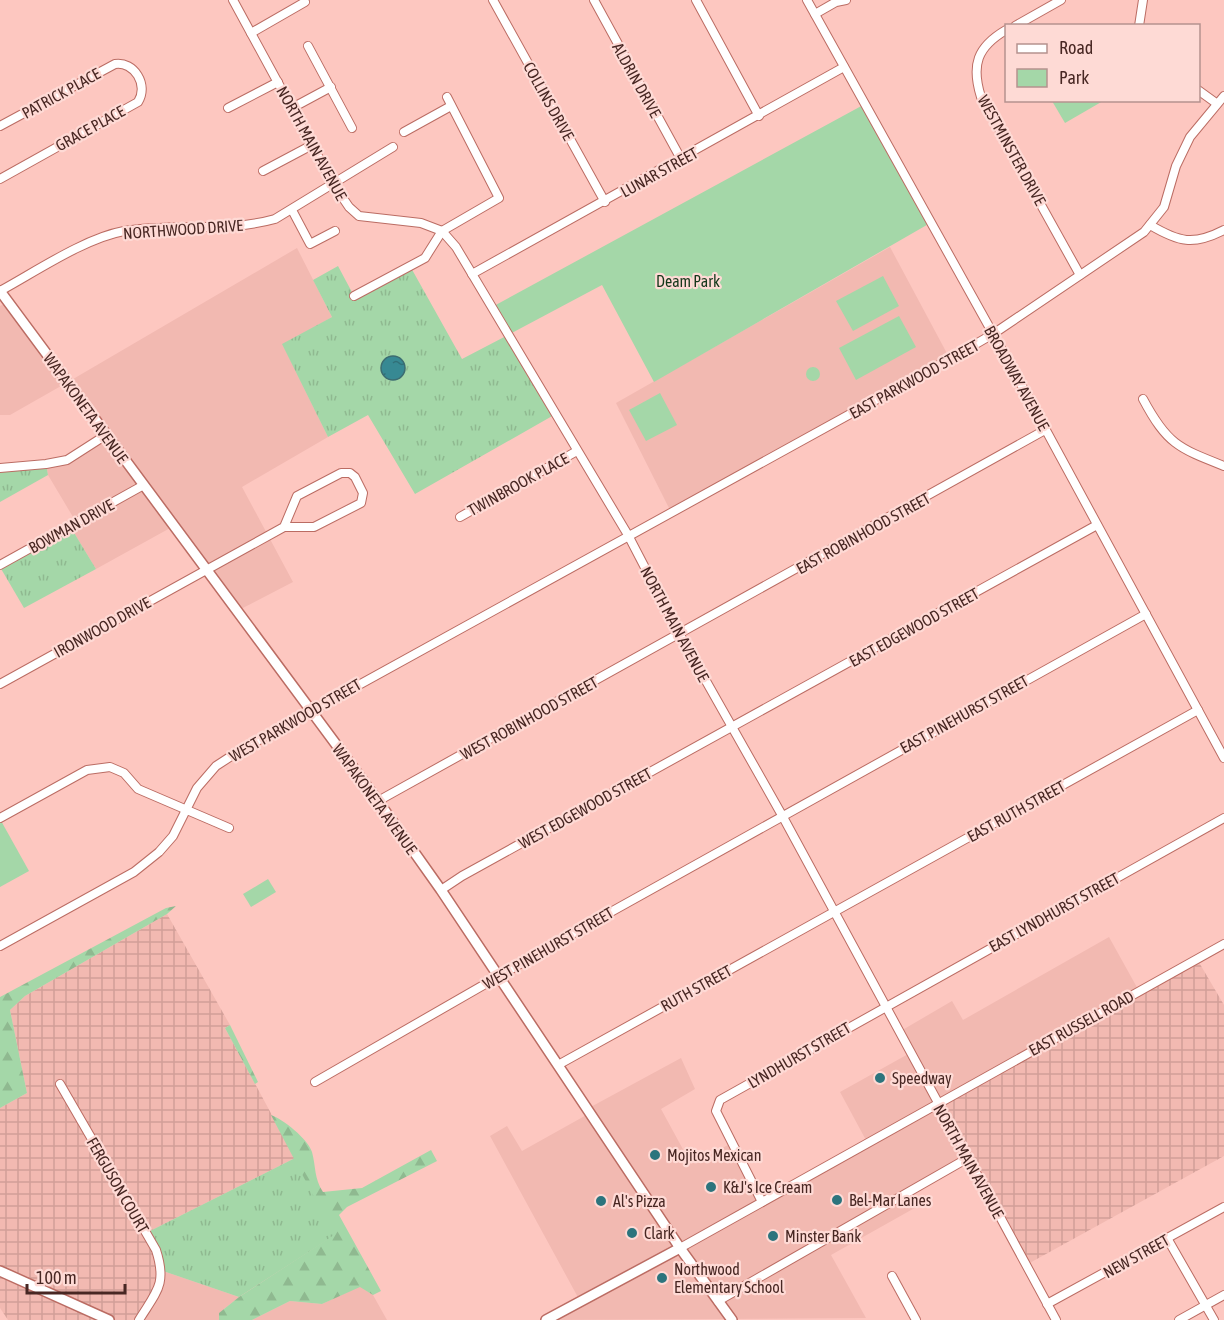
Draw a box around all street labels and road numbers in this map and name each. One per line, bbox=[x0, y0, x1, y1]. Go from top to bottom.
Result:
street label: ALDRIN DRIVE bbox=[609, 40, 665, 121]
street label: COLLINS DRIVE bbox=[520, 59, 578, 143]
street label: PATRICK PLACE bbox=[19, 64, 103, 122]
street label: NORTH MAIN AVENUE bbox=[273, 83, 351, 203]
street label: WESTMINSTER DRIVE bbox=[974, 92, 1050, 208]
street label: GRACE PLACE bbox=[52, 102, 128, 154]
street label: LUNAR STREET bbox=[617, 143, 701, 201]
street label: NORTHWOOD DRIVE bbox=[122, 216, 244, 242]
street label: BROADWAY AVENUE bbox=[981, 323, 1053, 434]
street label: EAST PARKWOOD STREET bbox=[846, 336, 982, 422]
street label: WAPAKONETA AVENUE bbox=[40, 350, 132, 467]
street label: TWINBROOK PLACE bbox=[465, 449, 572, 519]
street label: EAST ROBINHOOD STREET bbox=[793, 489, 933, 577]
street label: BOWMAN DRIVE bbox=[25, 495, 117, 557]
street label: NORTH MAIN AVENUE bbox=[637, 564, 713, 685]
street label: EAST EDGEWOOD STREET bbox=[846, 584, 982, 670]
street label: IRONWOOD DRIVE bbox=[51, 593, 154, 661]
street label: EAST PINEHURST STREET bbox=[897, 671, 1031, 757]
street label: WEST ROBINHOOD STREET bbox=[457, 673, 601, 763]
street label: WEST PARKWOOD STREET bbox=[226, 675, 364, 765]
street label: WAPAKONETA AVENUE bbox=[329, 741, 421, 858]
street label: WEST EDGEWOOD STREET bbox=[515, 764, 655, 852]
street label: EAST RUTH STREET bbox=[964, 777, 1068, 845]
street label: EAST LYNDHURST STREET bbox=[986, 869, 1122, 955]
street label: WEST PINEHURST STREET bbox=[480, 903, 616, 993]
street label: RUTH STREET bbox=[657, 961, 735, 1015]
street label: EAST RUSSELL ROAD bbox=[1026, 987, 1136, 1059]
street label: LYNDHURST STREET bbox=[744, 1018, 854, 1092]
street label: NORTH MAIN AVENUE bbox=[930, 1101, 1008, 1221]
street label: FERGUSON COURT bbox=[83, 1134, 153, 1236]
street label: NEW STREET bbox=[1100, 1231, 1172, 1281]

